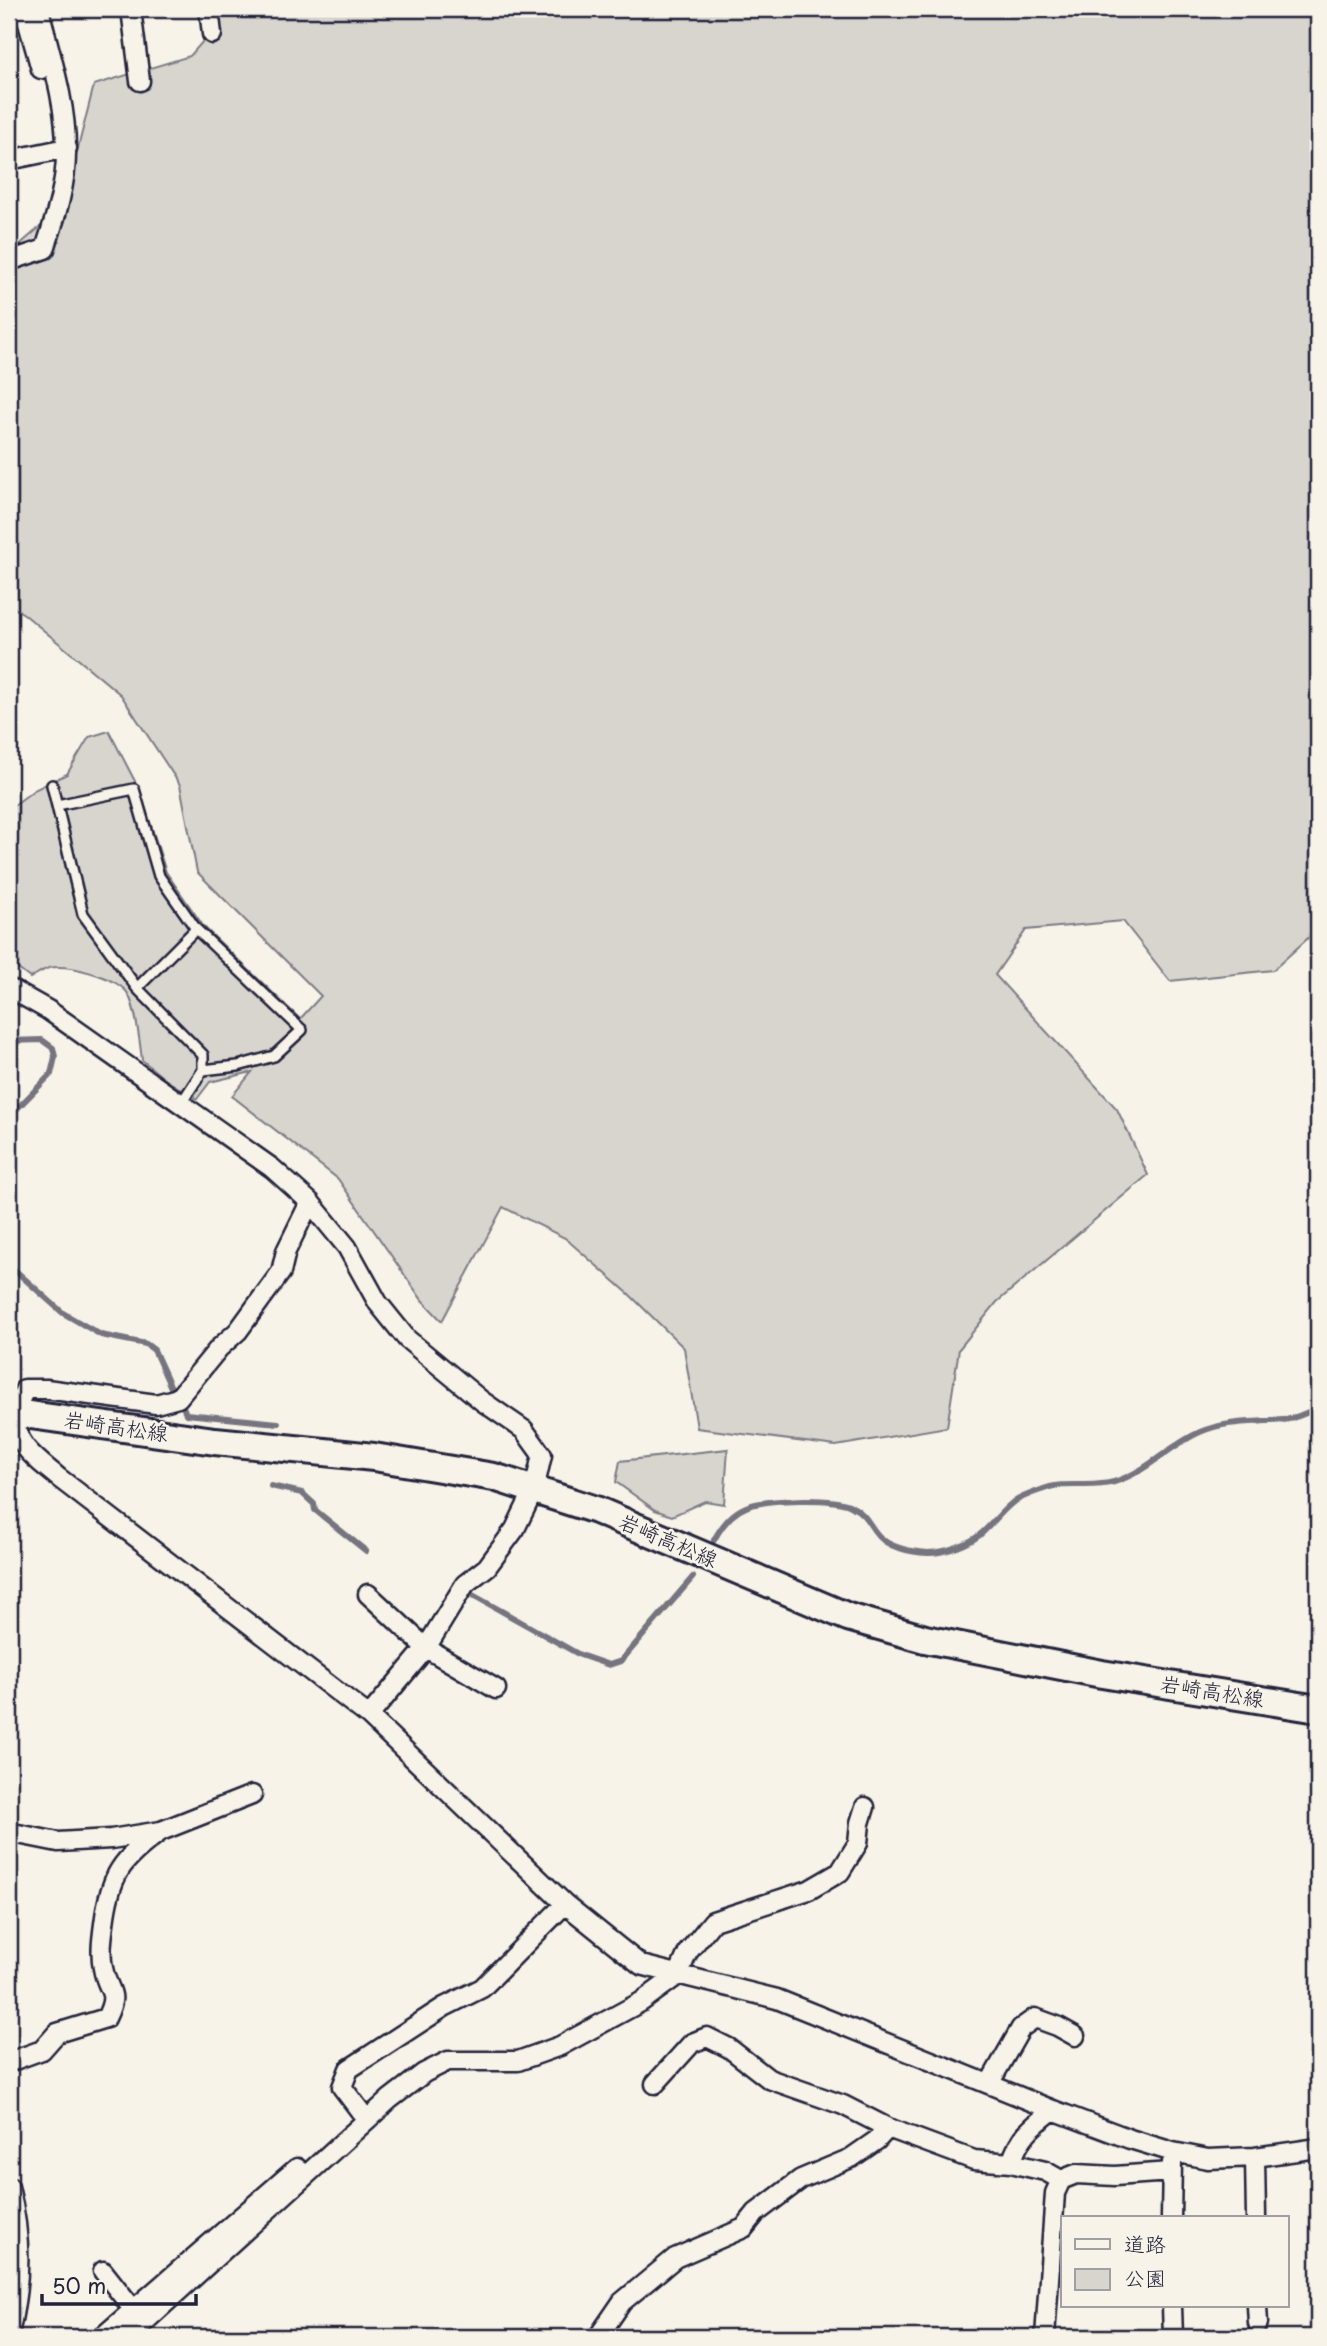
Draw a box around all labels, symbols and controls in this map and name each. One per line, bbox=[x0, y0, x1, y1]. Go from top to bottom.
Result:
street label: 岩崎高松線 bbox=[62, 1402, 170, 1448]
street label: 岩崎高松線 bbox=[614, 1504, 723, 1574]
street label: 岩崎高松線 bbox=[1158, 1666, 1267, 1714]
legend bbox=[1061, 2216, 1288, 2308]
text: 道路 bbox=[1124, 2227, 1166, 2259]
text: 公園 bbox=[1124, 2261, 1166, 2293]
scale bar bbox=[42, 2262, 196, 2306]
text: 50 m bbox=[52, 2269, 106, 2301]

